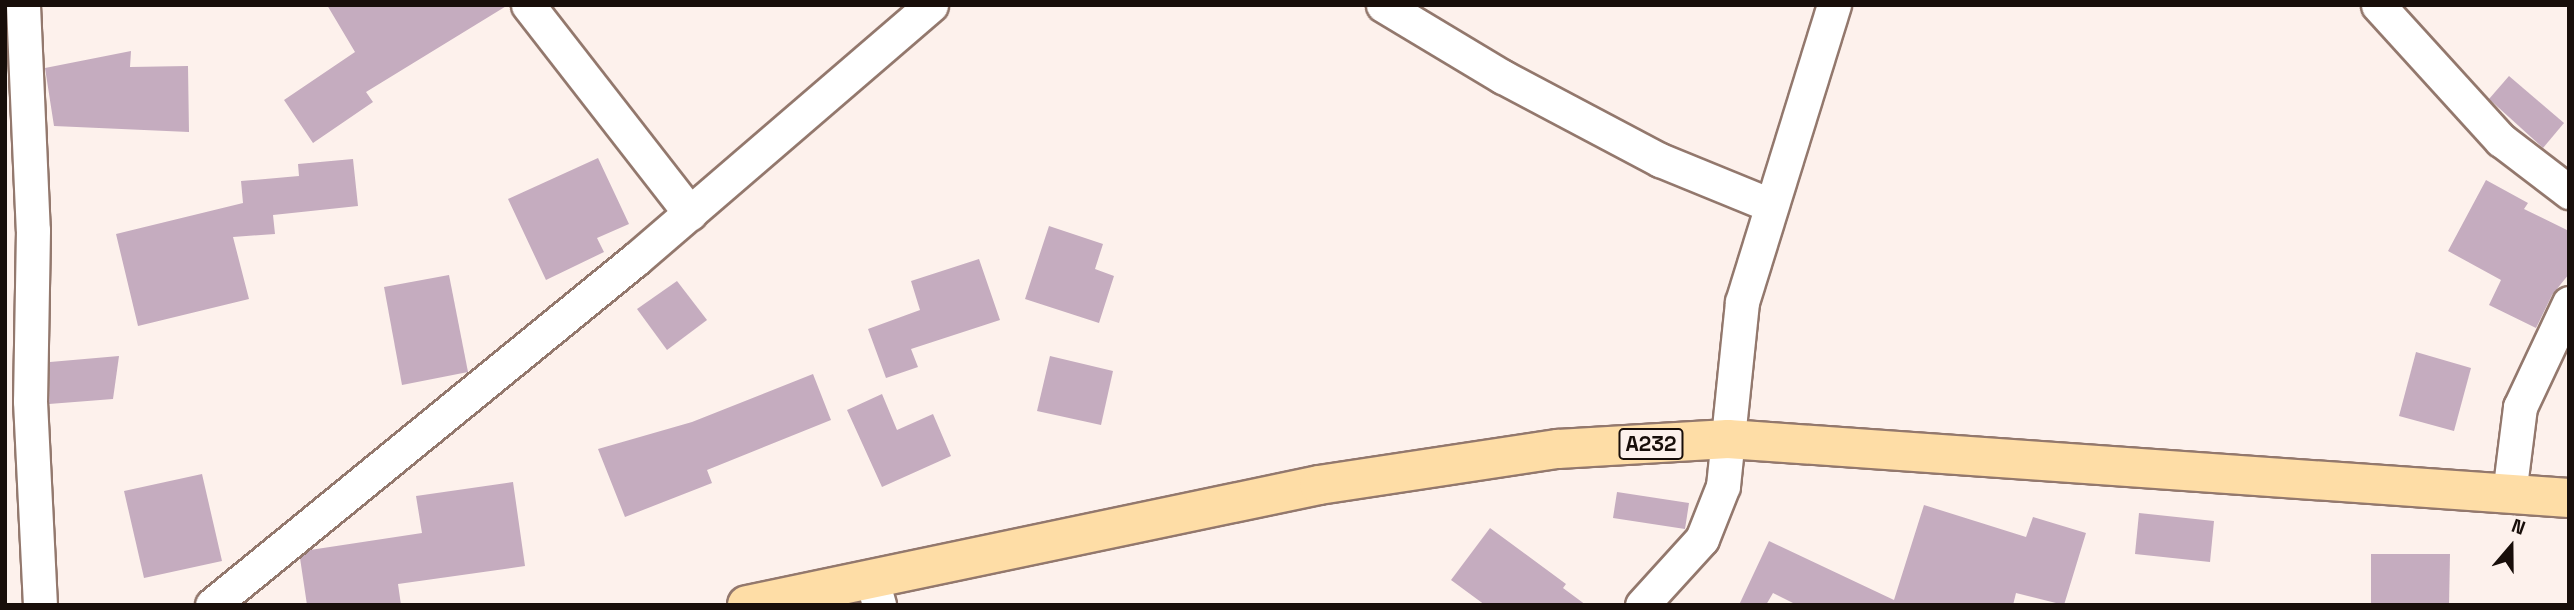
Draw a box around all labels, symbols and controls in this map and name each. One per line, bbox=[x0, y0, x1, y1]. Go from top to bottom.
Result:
road number: A232 bbox=[1618, 426, 1684, 462]
north arrow bbox=[2476, 512, 2546, 582]
text: N bbox=[2508, 513, 2529, 541]

